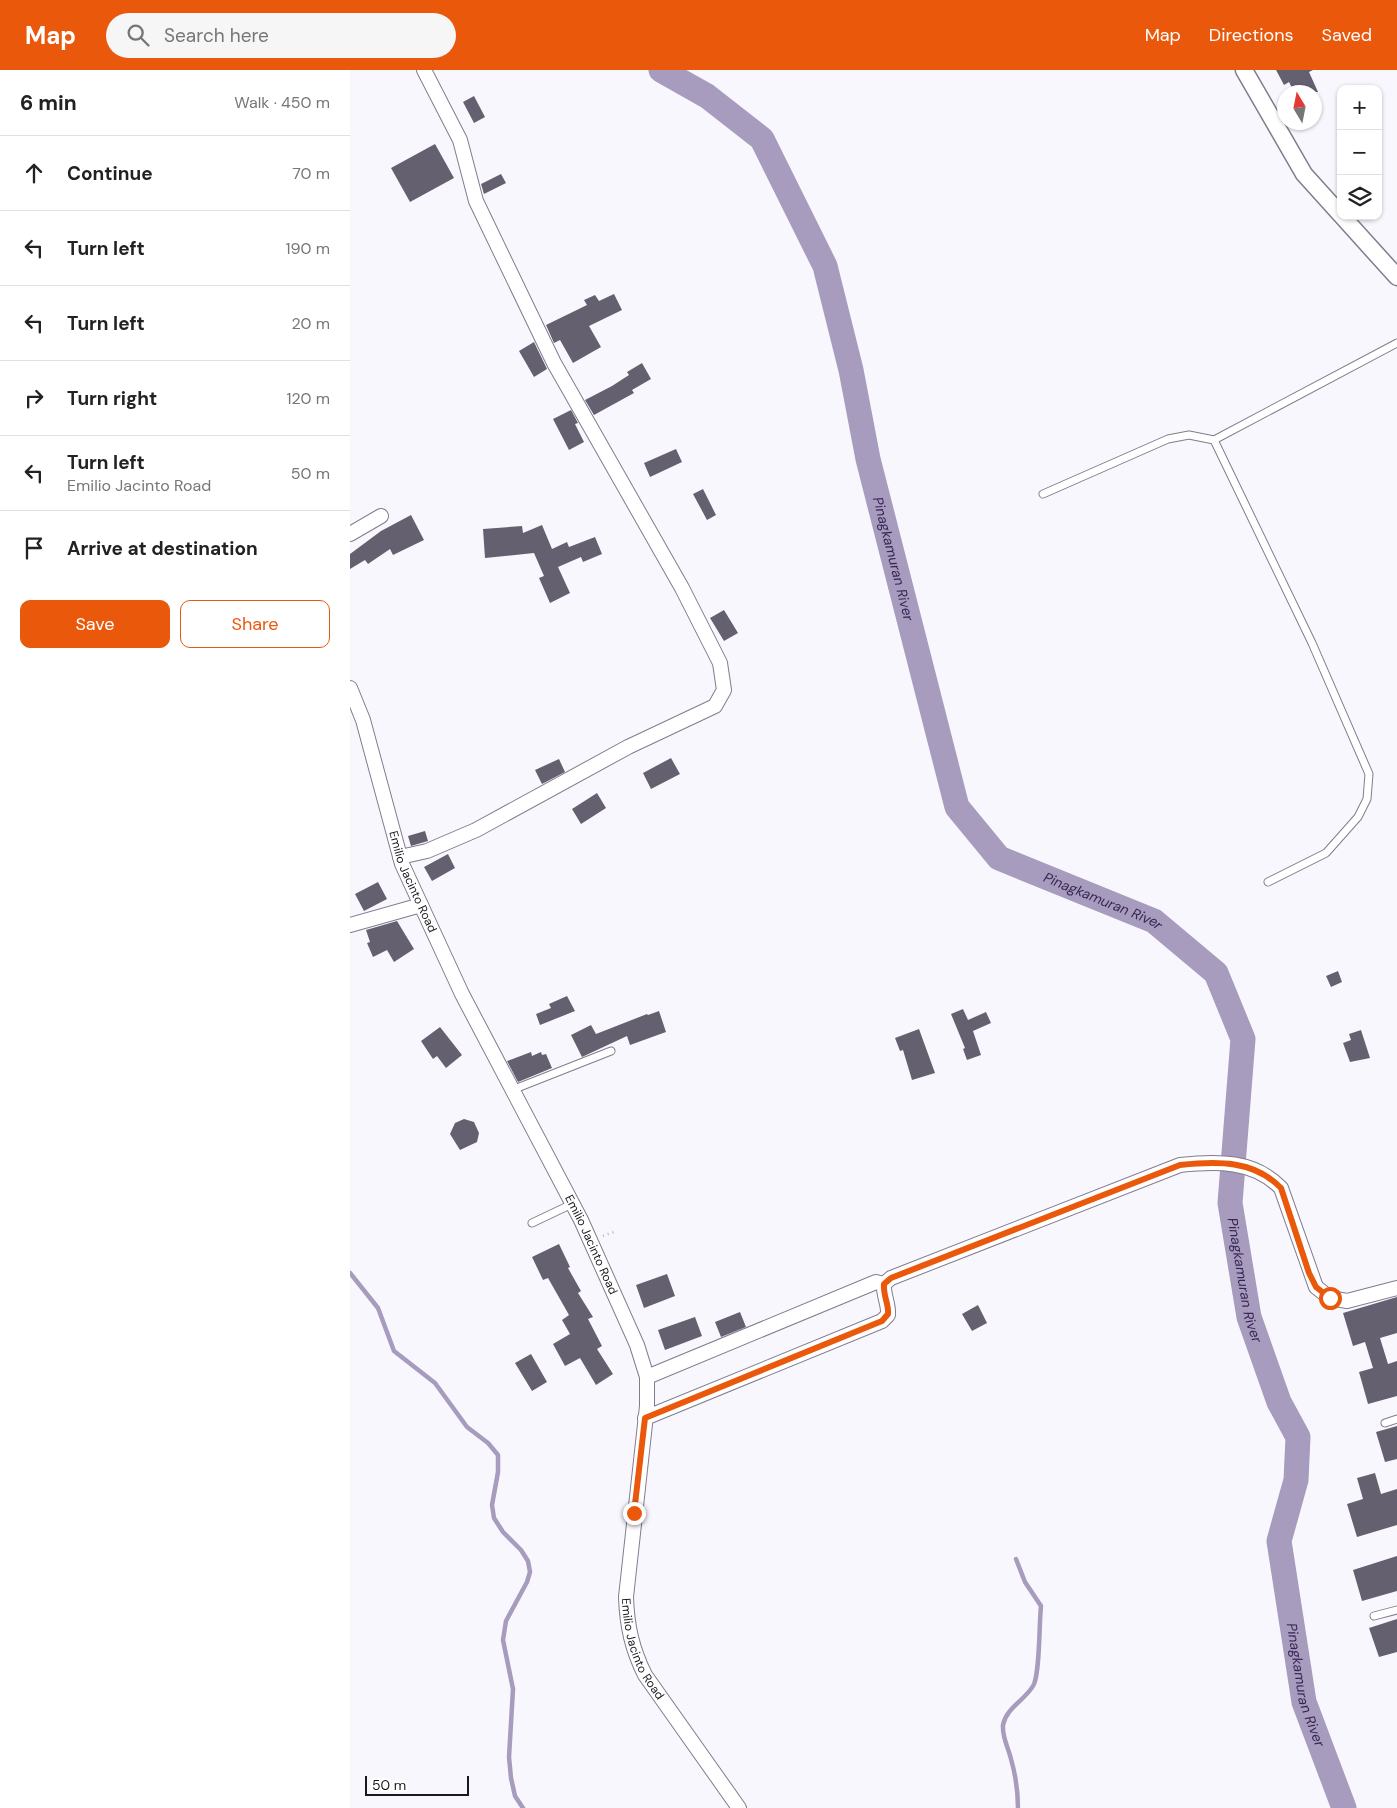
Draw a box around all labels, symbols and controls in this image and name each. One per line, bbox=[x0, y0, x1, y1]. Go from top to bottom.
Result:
search box bbox=[106, 13, 456, 58]
text: Map bbox=[25, 20, 76, 51]
icon: search bbox=[124, 21, 152, 49]
text: Search here bbox=[164, 23, 269, 48]
text: Map bbox=[1145, 23, 1181, 47]
text: Directions bbox=[1209, 23, 1294, 47]
text: Saved bbox=[1322, 23, 1372, 47]
north arrow bbox=[1277, 85, 1322, 130]
map controls bbox=[1337, 85, 1382, 220]
button: + bbox=[1337, 85, 1382, 130]
text: 6 min bbox=[20, 89, 77, 117]
text: Walk · 450 m bbox=[234, 92, 330, 113]
button: − bbox=[1337, 130, 1382, 175]
icon: ahead bbox=[20, 159, 48, 187]
text: Continue bbox=[67, 161, 153, 186]
text: 70 m bbox=[292, 163, 330, 184]
button: layers bbox=[1337, 175, 1382, 220]
icon: left bbox=[20, 234, 48, 262]
text: Turn left bbox=[67, 236, 145, 261]
text: 190 m bbox=[286, 238, 330, 259]
icon: left bbox=[20, 309, 48, 337]
text: Turn left bbox=[67, 311, 145, 336]
text: 20 m bbox=[291, 313, 330, 334]
icon: right bbox=[20, 384, 48, 412]
text: Turn right bbox=[67, 386, 157, 411]
text: 120 m bbox=[286, 388, 330, 409]
text: Turn left bbox=[67, 450, 145, 475]
icon: left bbox=[20, 459, 48, 487]
text: 50 m bbox=[291, 463, 330, 484]
text: Emilio Jacinto Road bbox=[67, 475, 211, 496]
water label: Pinagkamuran River bbox=[869, 495, 918, 623]
icon: arrive bbox=[20, 534, 48, 562]
text: Arrive at destination bbox=[67, 536, 258, 561]
button: Save bbox=[20, 600, 170, 648]
button: Share bbox=[180, 600, 330, 648]
street label: Emilio Jacinto Road bbox=[385, 829, 440, 935]
water label: Pinagkamuran River bbox=[1041, 868, 1167, 934]
street label: Emilio Jacinto Road bbox=[561, 1192, 621, 1297]
water label: Pinagkamuran River bbox=[1224, 1216, 1267, 1346]
route start bbox=[1319, 1287, 1342, 1310]
route end bbox=[623, 1502, 646, 1525]
street label: Emilio Jacinto Road bbox=[618, 1598, 668, 1703]
water label: Pinagkamuran River bbox=[1283, 1622, 1329, 1750]
scale bar bbox=[365, 1773, 469, 1796]
text: 50 m bbox=[372, 1776, 406, 1794]

